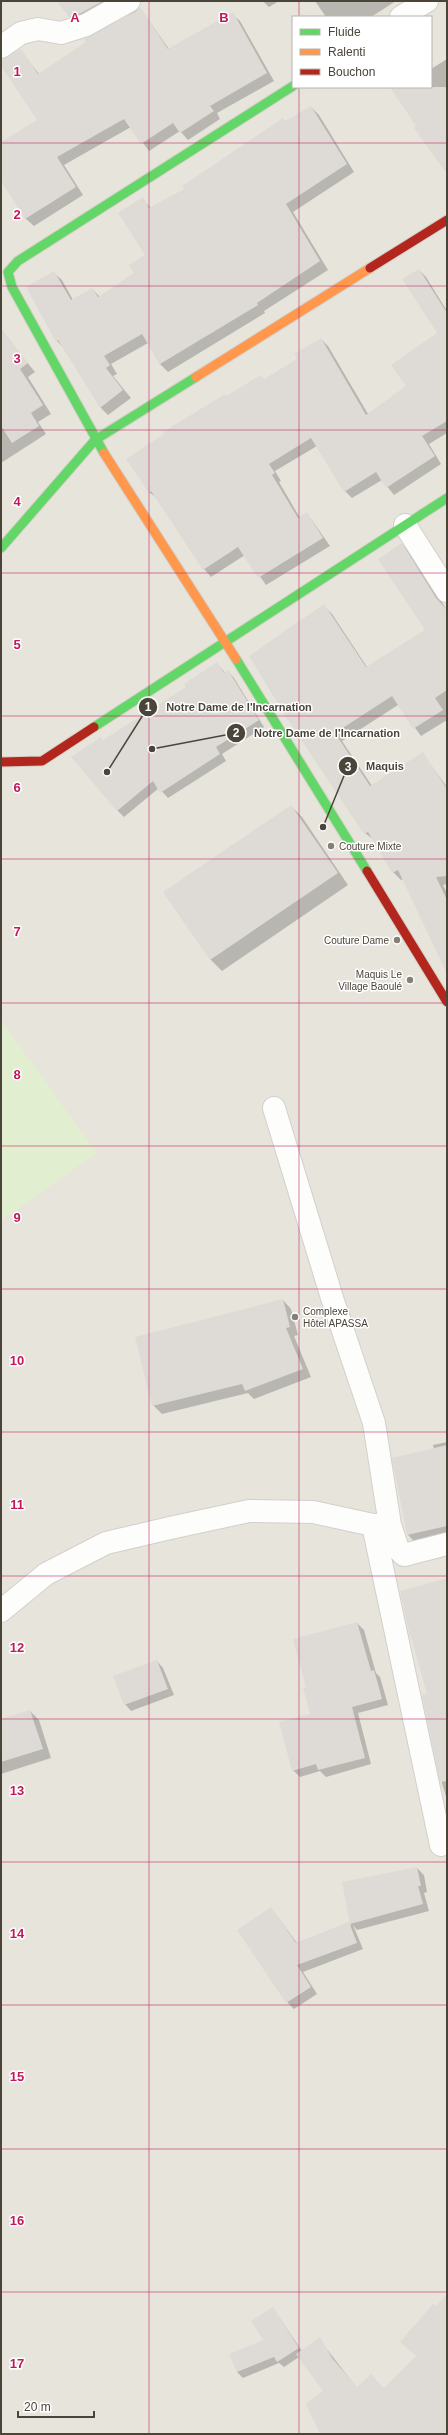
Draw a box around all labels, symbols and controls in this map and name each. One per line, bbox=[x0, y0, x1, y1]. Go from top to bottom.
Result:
text: A bbox=[70, 10, 80, 25]
text: B bbox=[219, 10, 229, 25]
legend bbox=[292, 16, 432, 88]
text: Fluide bbox=[328, 25, 361, 39]
text: Ralenti bbox=[328, 45, 365, 59]
text: 1 bbox=[13, 64, 21, 79]
text: Bouchon bbox=[328, 65, 375, 79]
text: 2 bbox=[13, 207, 21, 222]
text: 3 bbox=[13, 351, 21, 366]
text: 4 bbox=[13, 494, 21, 509]
text: 5 bbox=[13, 637, 21, 652]
callout: Notre Dame de l'Incarnation bbox=[138, 696, 320, 719]
text: 1 bbox=[145, 700, 152, 714]
text: Notre Dame de l'Incarnation bbox=[166, 701, 312, 713]
callout: Notre Dame de l’Incarnation bbox=[226, 721, 408, 744]
text: 2 bbox=[233, 726, 240, 740]
text: Notre Dame de l’Incarnation bbox=[254, 727, 400, 739]
callout: Maquis bbox=[338, 755, 412, 778]
text: 3 bbox=[345, 760, 352, 774]
text: Maquis bbox=[366, 760, 404, 772]
text: 6 bbox=[13, 780, 21, 795]
marker: Couture Mixte bbox=[326, 841, 336, 851]
place label: Couture Mixte bbox=[339, 841, 402, 852]
text: 7 bbox=[13, 924, 21, 939]
place label: Couture Dame bbox=[324, 935, 389, 946]
marker: Couture Dame bbox=[392, 935, 402, 945]
place label: Maquis Le Village Baoulé bbox=[338, 969, 402, 992]
marker: Maquis Le Village Baoulé bbox=[405, 975, 415, 985]
text: 8 bbox=[13, 1067, 21, 1082]
text: 9 bbox=[13, 1210, 21, 1225]
place label: Complexe Hôtel APASSA bbox=[303, 1306, 368, 1329]
marker: Complexe Hôtel APASSA bbox=[290, 1312, 300, 1322]
text: 10 bbox=[10, 1353, 24, 1368]
text: 11 bbox=[10, 1497, 24, 1512]
text: 12 bbox=[10, 1640, 24, 1655]
text: 13 bbox=[10, 1783, 24, 1798]
text: 14 bbox=[10, 1926, 25, 1941]
text: 15 bbox=[10, 2069, 24, 2084]
text: 16 bbox=[10, 2213, 24, 2228]
text: 17 bbox=[10, 2356, 24, 2371]
scale bar bbox=[18, 2393, 94, 2419]
text: 20 m bbox=[24, 2400, 51, 2414]

